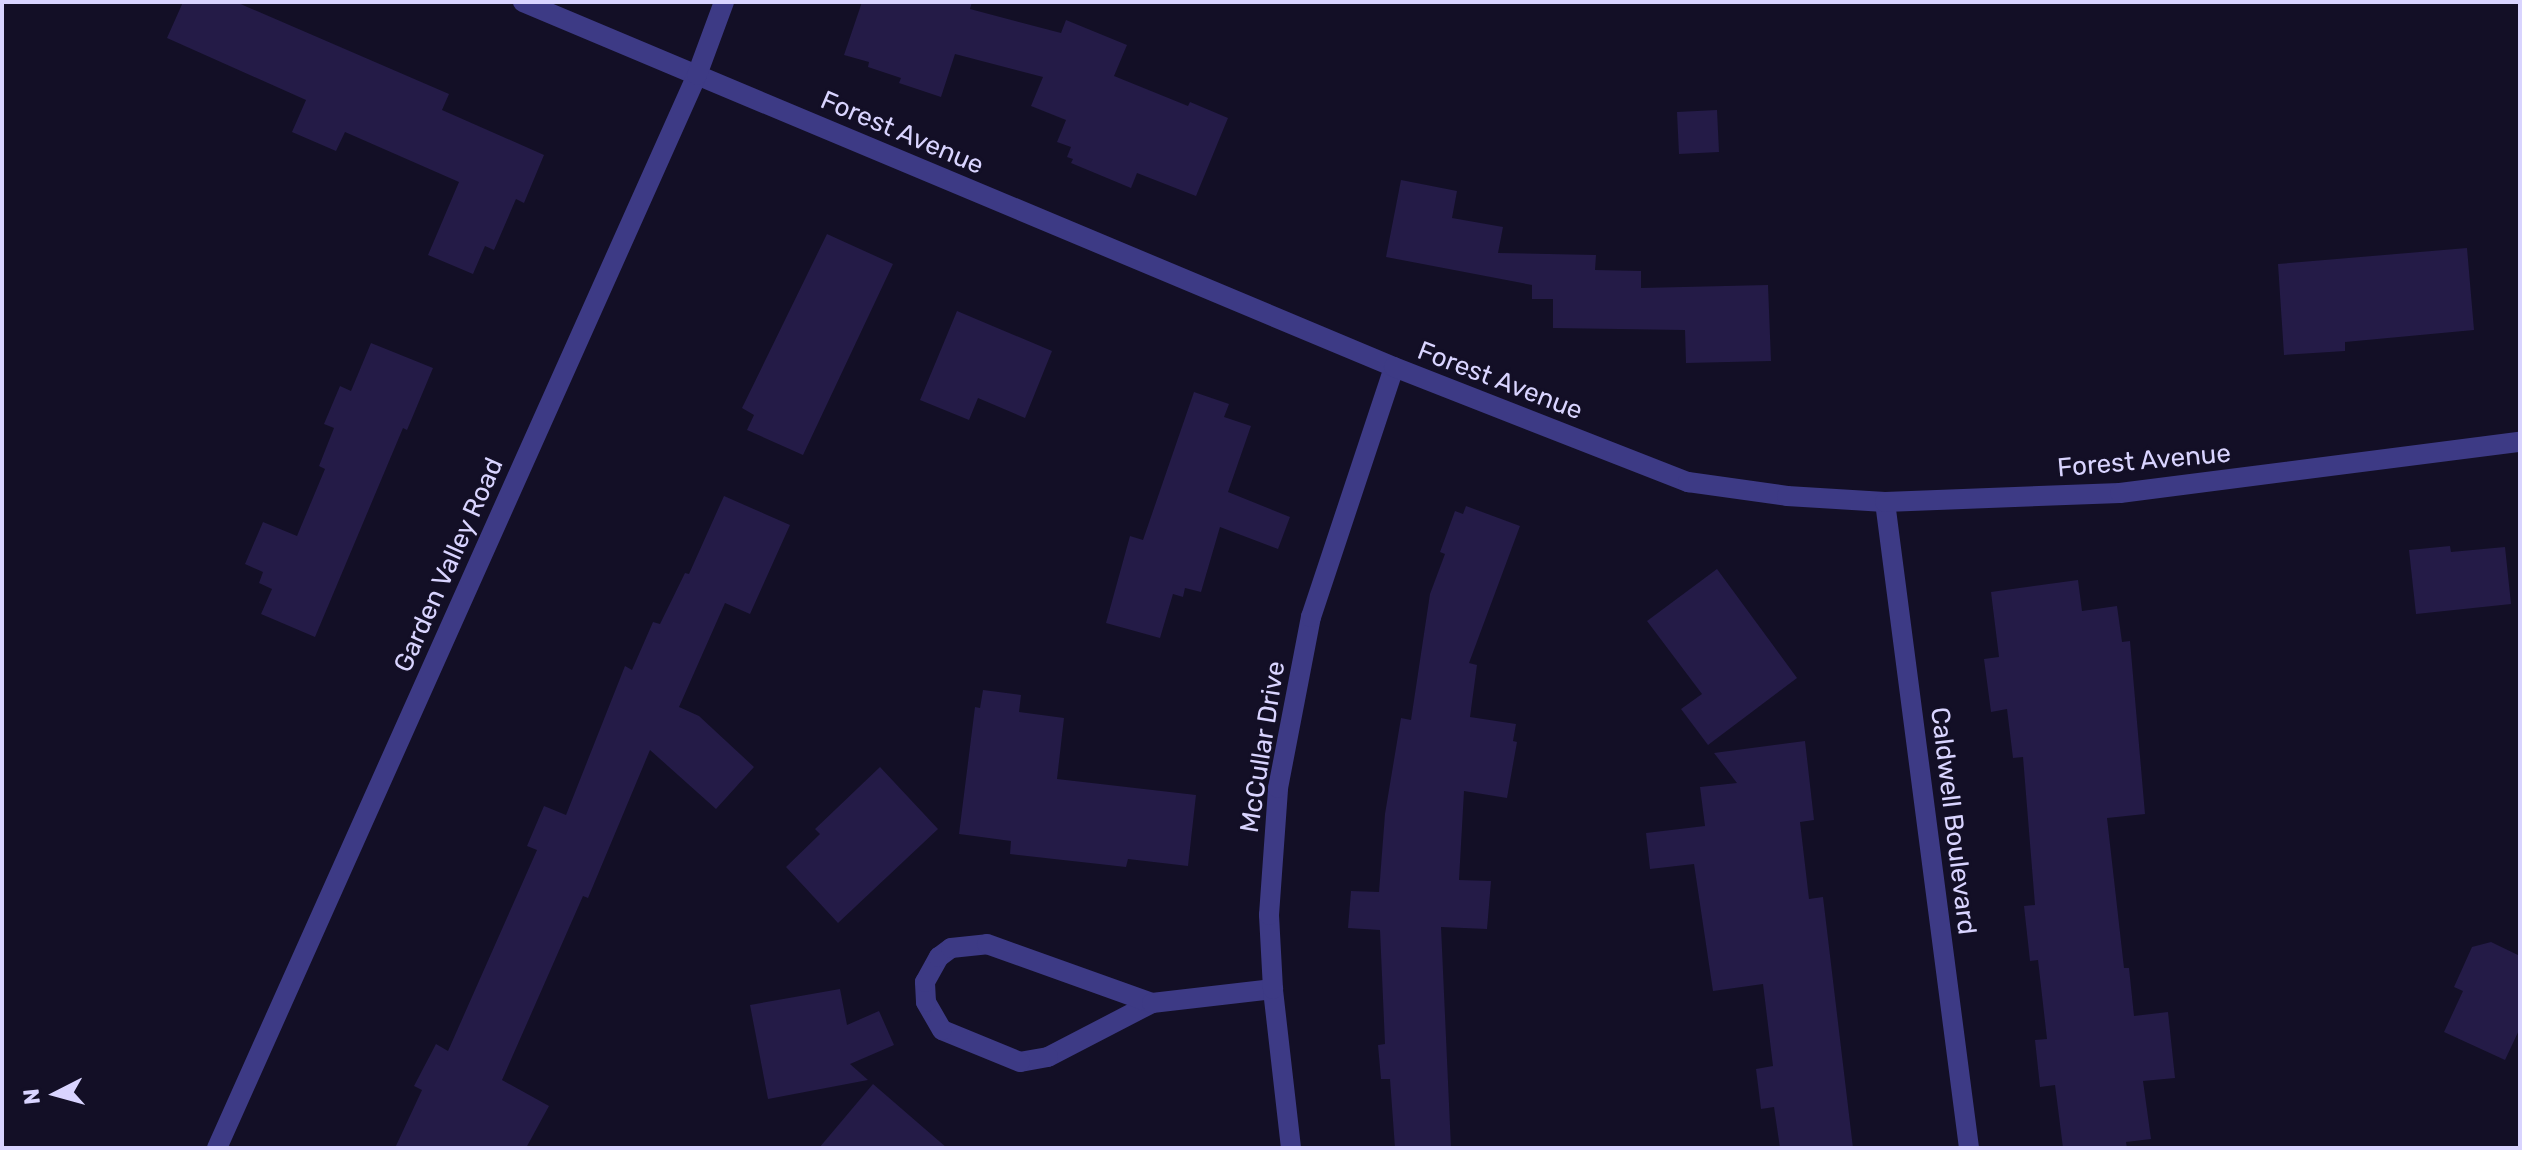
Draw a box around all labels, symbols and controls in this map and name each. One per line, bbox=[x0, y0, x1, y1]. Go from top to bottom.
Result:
street label: Forest Avenue bbox=[815, 84, 989, 182]
street label: Forest Avenue bbox=[1413, 335, 1587, 427]
street label: Forest Avenue bbox=[2056, 438, 2232, 484]
street label: Garden Valley Road bbox=[387, 452, 511, 678]
street label: McCullar Drive bbox=[1234, 659, 1292, 835]
street label: Caldwell Boulevard bbox=[1924, 705, 1982, 937]
north arrow bbox=[16, 1054, 96, 1134]
text: N bbox=[17, 1087, 46, 1106]

